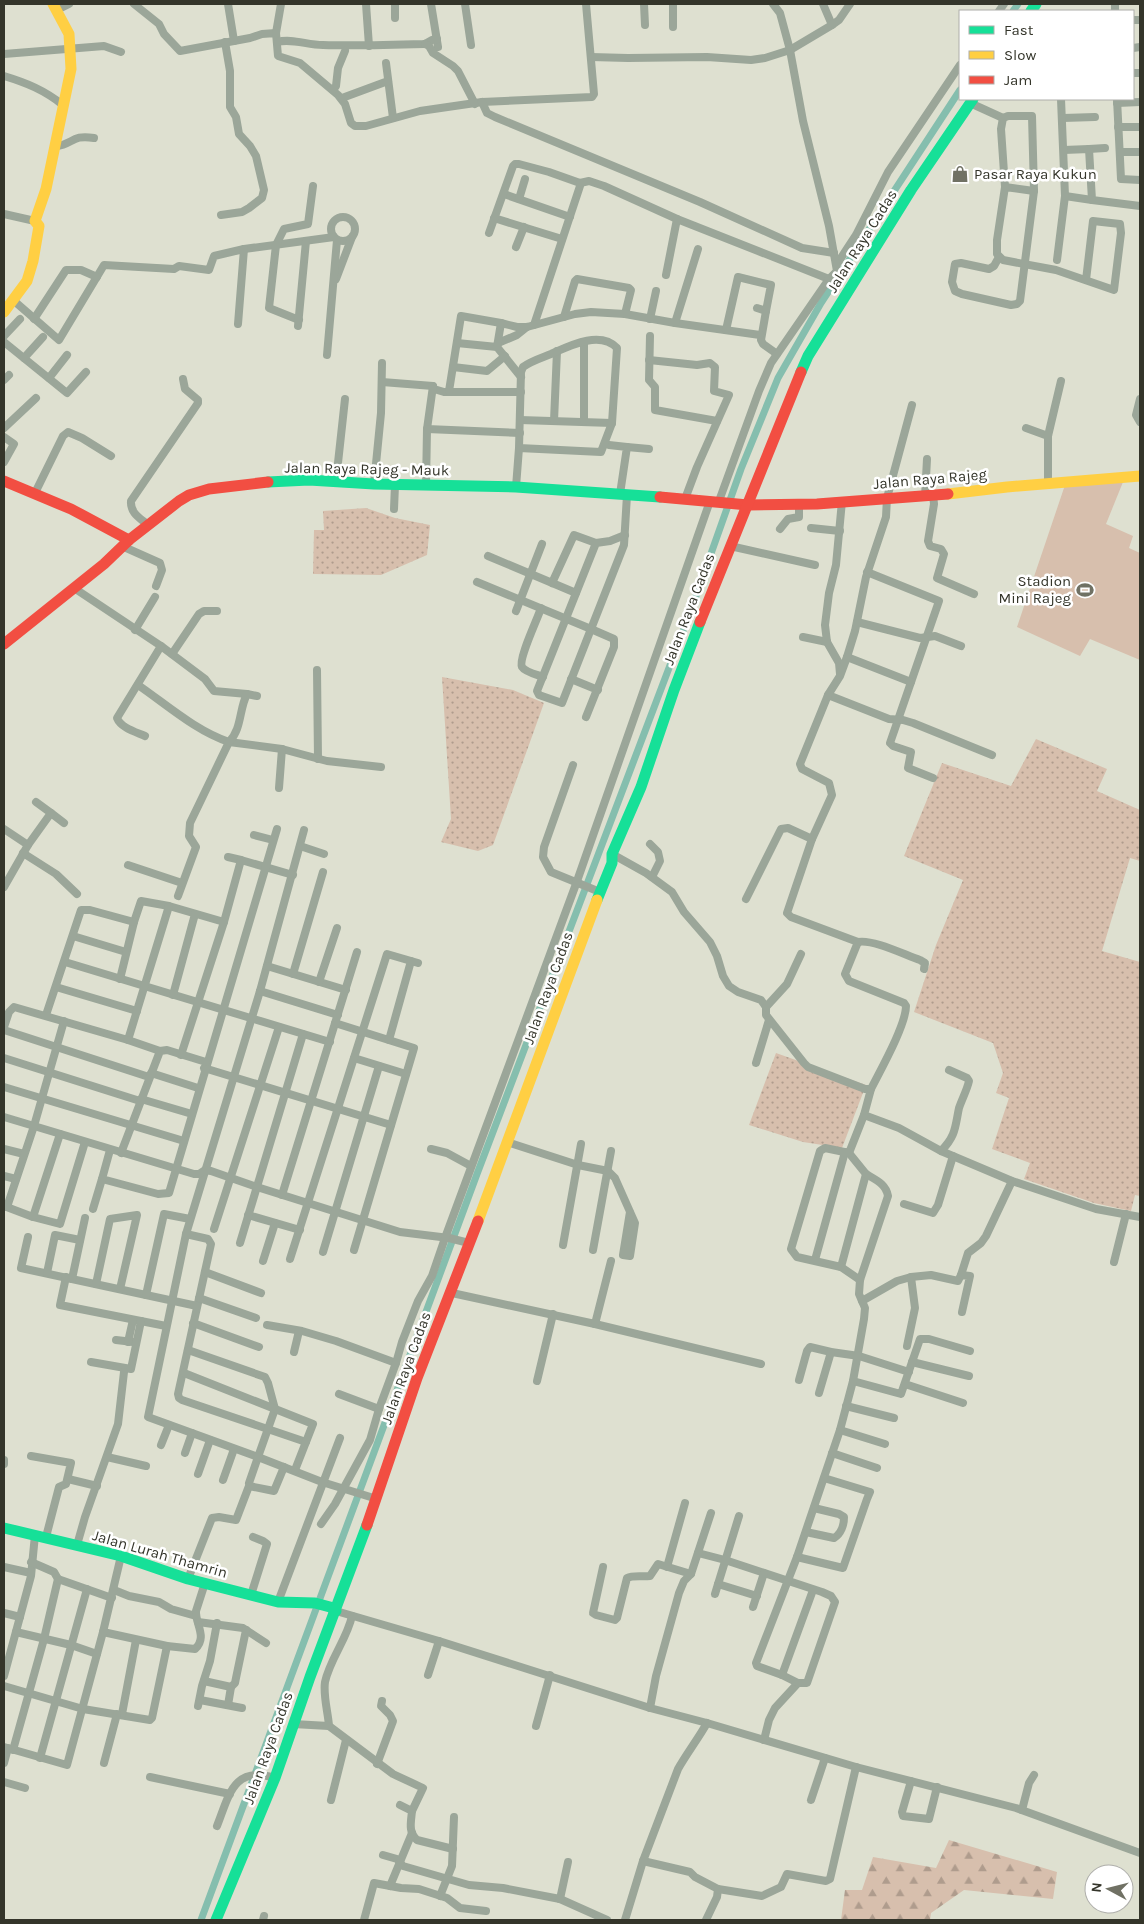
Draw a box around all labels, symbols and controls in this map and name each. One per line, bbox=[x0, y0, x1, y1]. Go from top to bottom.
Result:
legend bbox=[959, 10, 1134, 100]
text: Fast bbox=[1004, 21, 1034, 39]
text: Slow bbox=[1004, 46, 1036, 64]
text: Jam bbox=[1004, 71, 1032, 89]
shop icon: Pasar Raya Kukun bbox=[950, 164, 970, 184]
place label: Pasar Raya Kukun bbox=[974, 165, 1097, 183]
street label: Jalan Raya Cadas bbox=[823, 186, 901, 296]
street label: Jalan Raya Rajeg - Mauk bbox=[284, 459, 450, 479]
street label: Jalan Raya Rajeg bbox=[872, 465, 988, 493]
street label: Jalan Raya Cadas bbox=[659, 551, 719, 667]
place label: Stadion Mini Rajeg bbox=[998, 572, 1072, 607]
sports icon: Stadion Mini Rajeg bbox=[1075, 580, 1095, 600]
street label: Jalan Raya Cadas bbox=[519, 929, 577, 1047]
street label: Jalan Raya Cadas bbox=[377, 1309, 435, 1427]
street label: Jalan Lurah Thamrin bbox=[90, 1526, 230, 1582]
street label: Jalan Raya Cadas bbox=[239, 1689, 297, 1807]
north arrow bbox=[1084, 1864, 1134, 1914]
text: N bbox=[1088, 1881, 1106, 1893]

